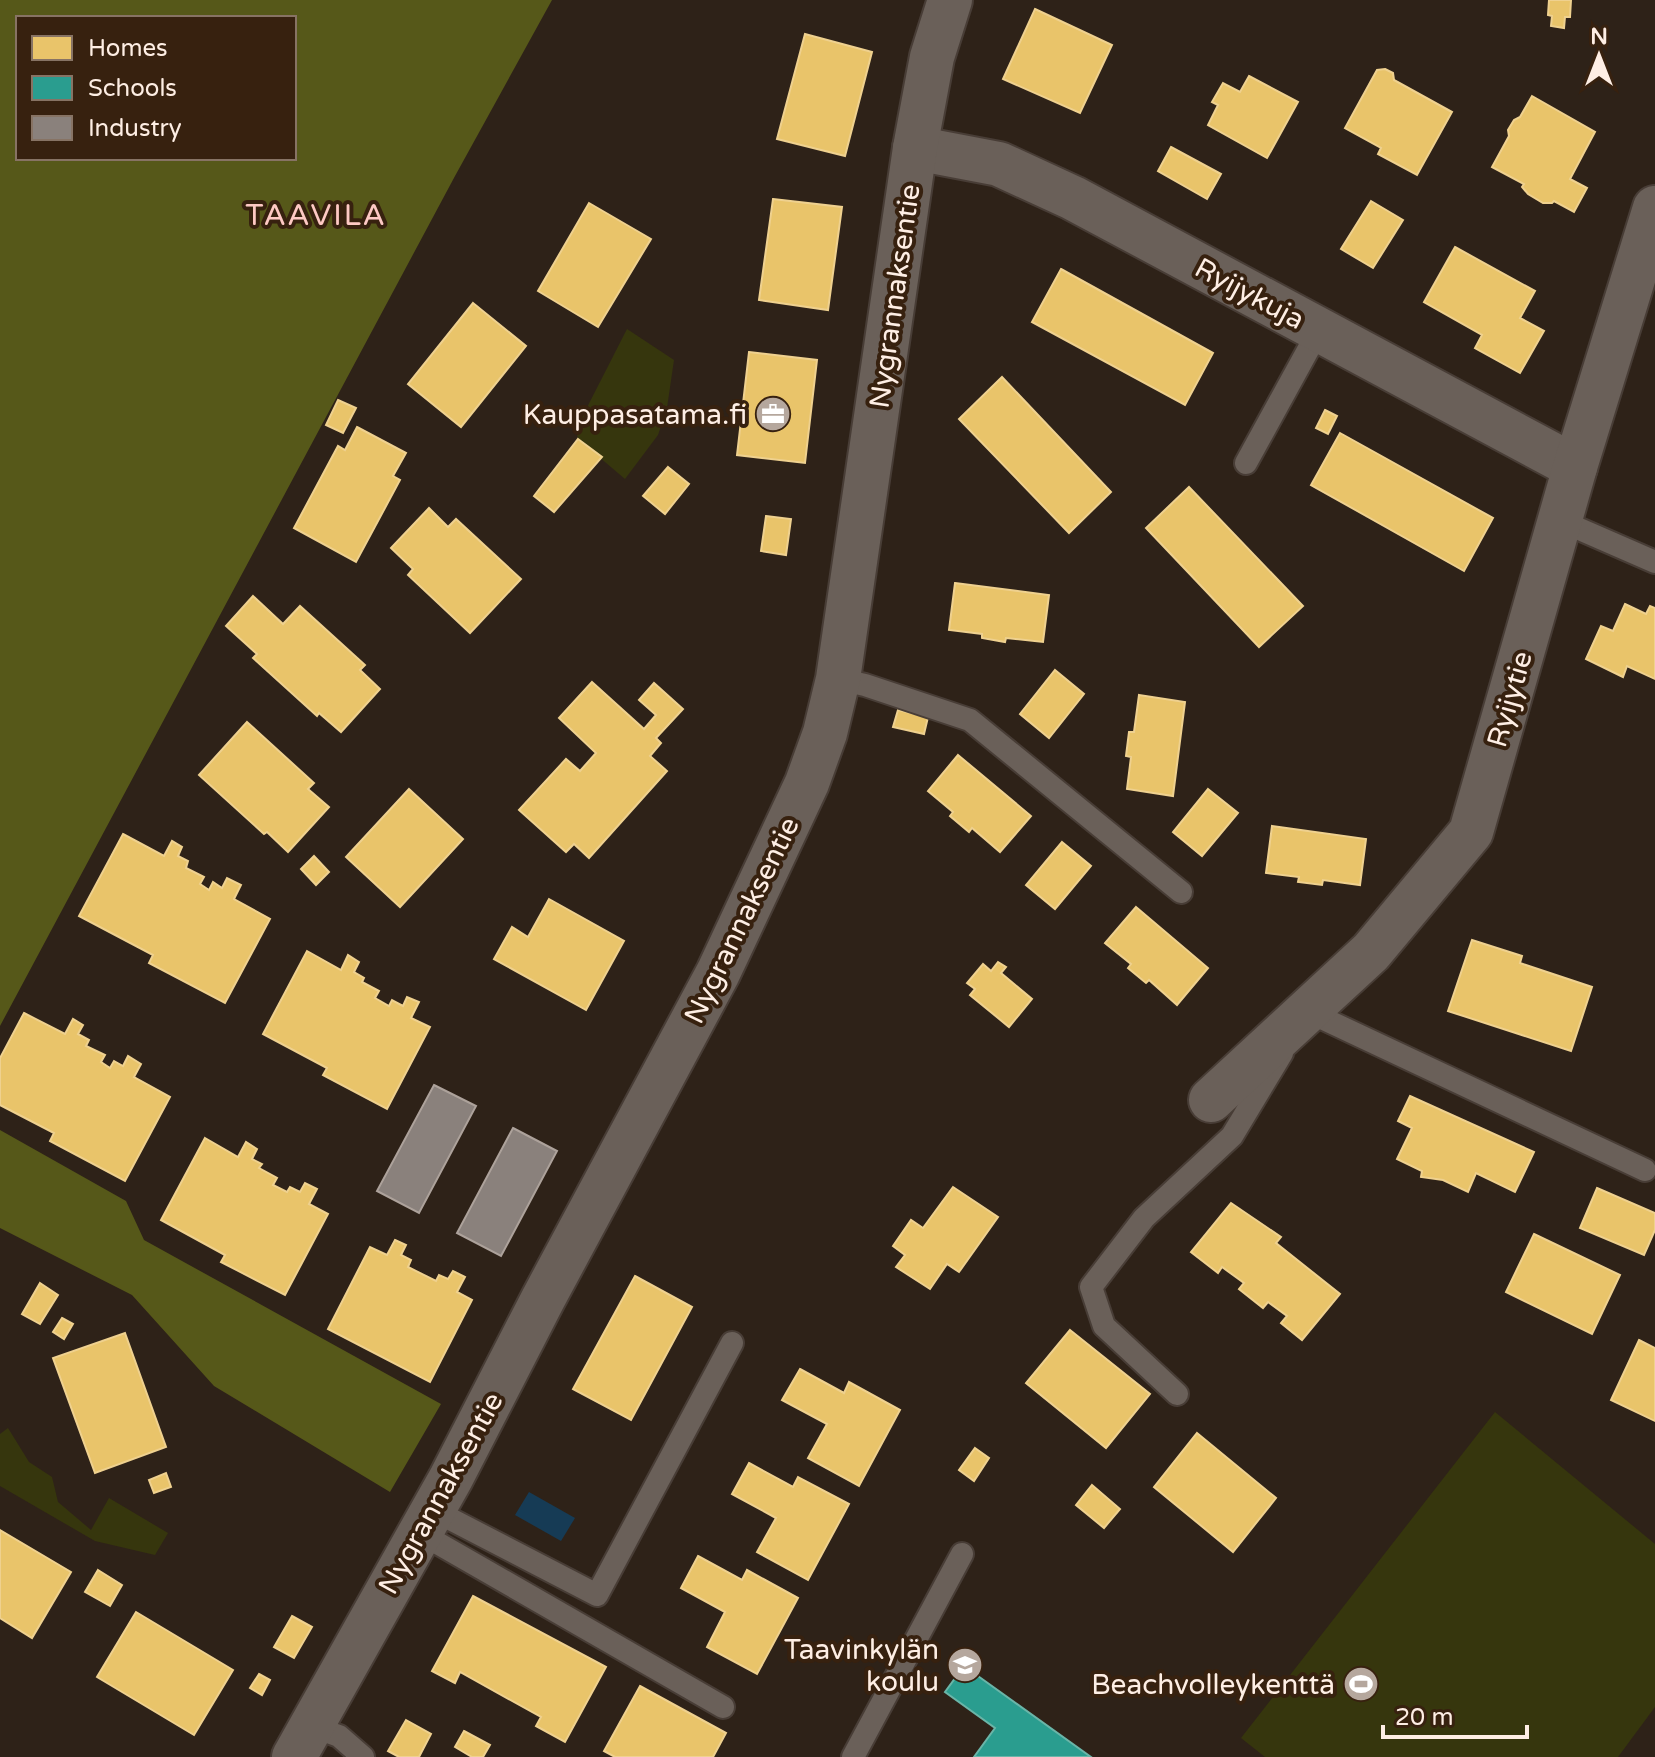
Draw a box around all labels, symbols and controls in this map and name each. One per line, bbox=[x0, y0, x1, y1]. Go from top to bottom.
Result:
legend bbox=[16, 16, 296, 160]
north arrow bbox=[1559, 16, 1639, 96]
text: N bbox=[1590, 24, 1608, 50]
text: Homes bbox=[88, 34, 168, 63]
text: Schools bbox=[88, 74, 177, 103]
text: Industry bbox=[88, 114, 182, 143]
street label: Nygrannaksentie bbox=[862, 182, 928, 410]
district label: TAAVILA bbox=[245, 197, 387, 234]
street label: Ryijykuja bbox=[1189, 251, 1310, 337]
office icon: Kauppasatama.fi bbox=[754, 395, 792, 433]
place label: Kauppasatama.fi bbox=[523, 398, 747, 432]
street label: Ryijytie bbox=[1480, 647, 1540, 751]
street label: Nygrannaksentie bbox=[677, 812, 807, 1029]
street label: Nygrannaksentie bbox=[371, 1387, 510, 1600]
place label: Taavinkylän koulu bbox=[784, 1633, 939, 1699]
school or university icon: Taavinkylän koulu bbox=[946, 1646, 984, 1684]
sports icon: Beachvolleykenttä bbox=[1342, 1665, 1380, 1703]
place label: Beachvolleykenttä bbox=[1091, 1668, 1335, 1702]
scale bar bbox=[1383, 1689, 1527, 1739]
text: 20 m bbox=[1395, 1703, 1453, 1732]

